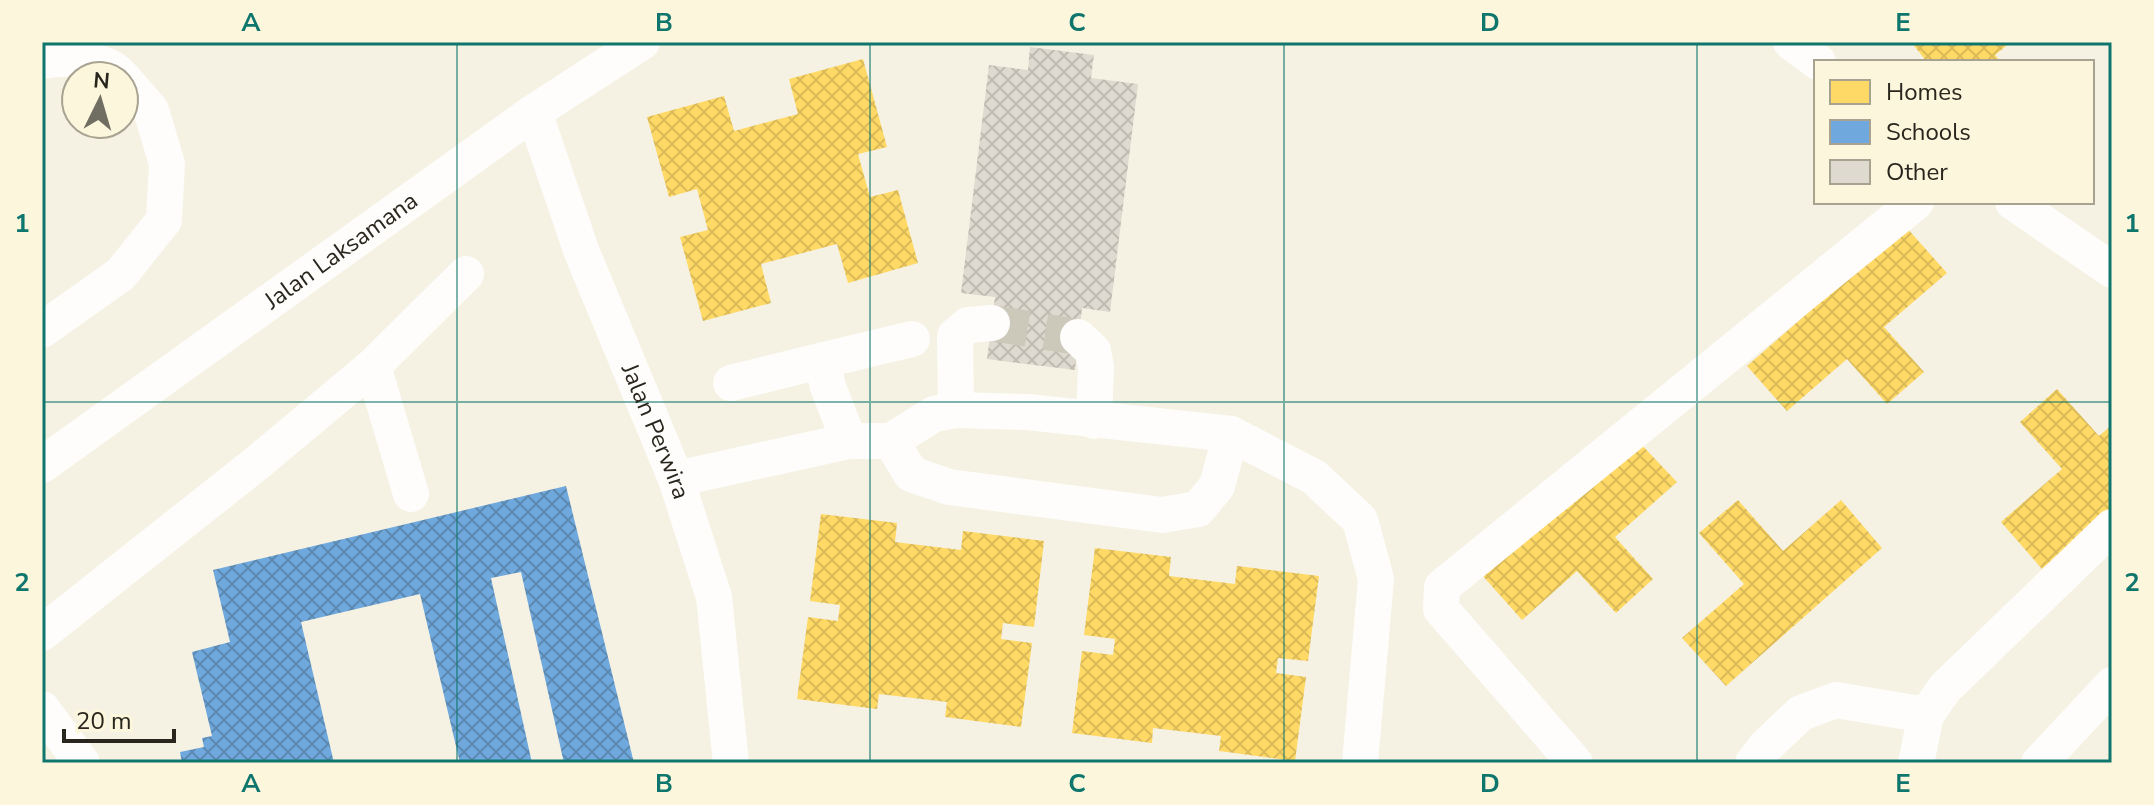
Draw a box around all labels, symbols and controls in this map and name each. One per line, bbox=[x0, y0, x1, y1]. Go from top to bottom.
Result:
text: A bbox=[241, 5, 261, 40]
text: B bbox=[655, 5, 673, 40]
text: C bbox=[1068, 5, 1086, 40]
text: D bbox=[1480, 5, 1500, 40]
text: E bbox=[1895, 5, 1911, 40]
north arrow bbox=[60, 60, 140, 140]
legend bbox=[1814, 60, 2094, 204]
text: N bbox=[92, 65, 111, 97]
text: Homes bbox=[1886, 76, 1962, 108]
text: Schools bbox=[1886, 116, 1971, 148]
text: Other bbox=[1886, 156, 1948, 188]
street label: Jalan Laksamana bbox=[257, 185, 424, 317]
text: 1 bbox=[14, 206, 30, 241]
text: 1 bbox=[2124, 206, 2140, 241]
street label: Jalan Perwira bbox=[613, 358, 697, 503]
text: 2 bbox=[14, 565, 30, 600]
text: 2 bbox=[2124, 565, 2140, 600]
scale bar bbox=[64, 693, 174, 743]
text: 20 m bbox=[76, 705, 132, 737]
text: A bbox=[241, 766, 261, 801]
text: B bbox=[655, 766, 673, 801]
text: C bbox=[1068, 766, 1086, 801]
text: D bbox=[1480, 766, 1500, 801]
text: E bbox=[1895, 766, 1911, 801]

